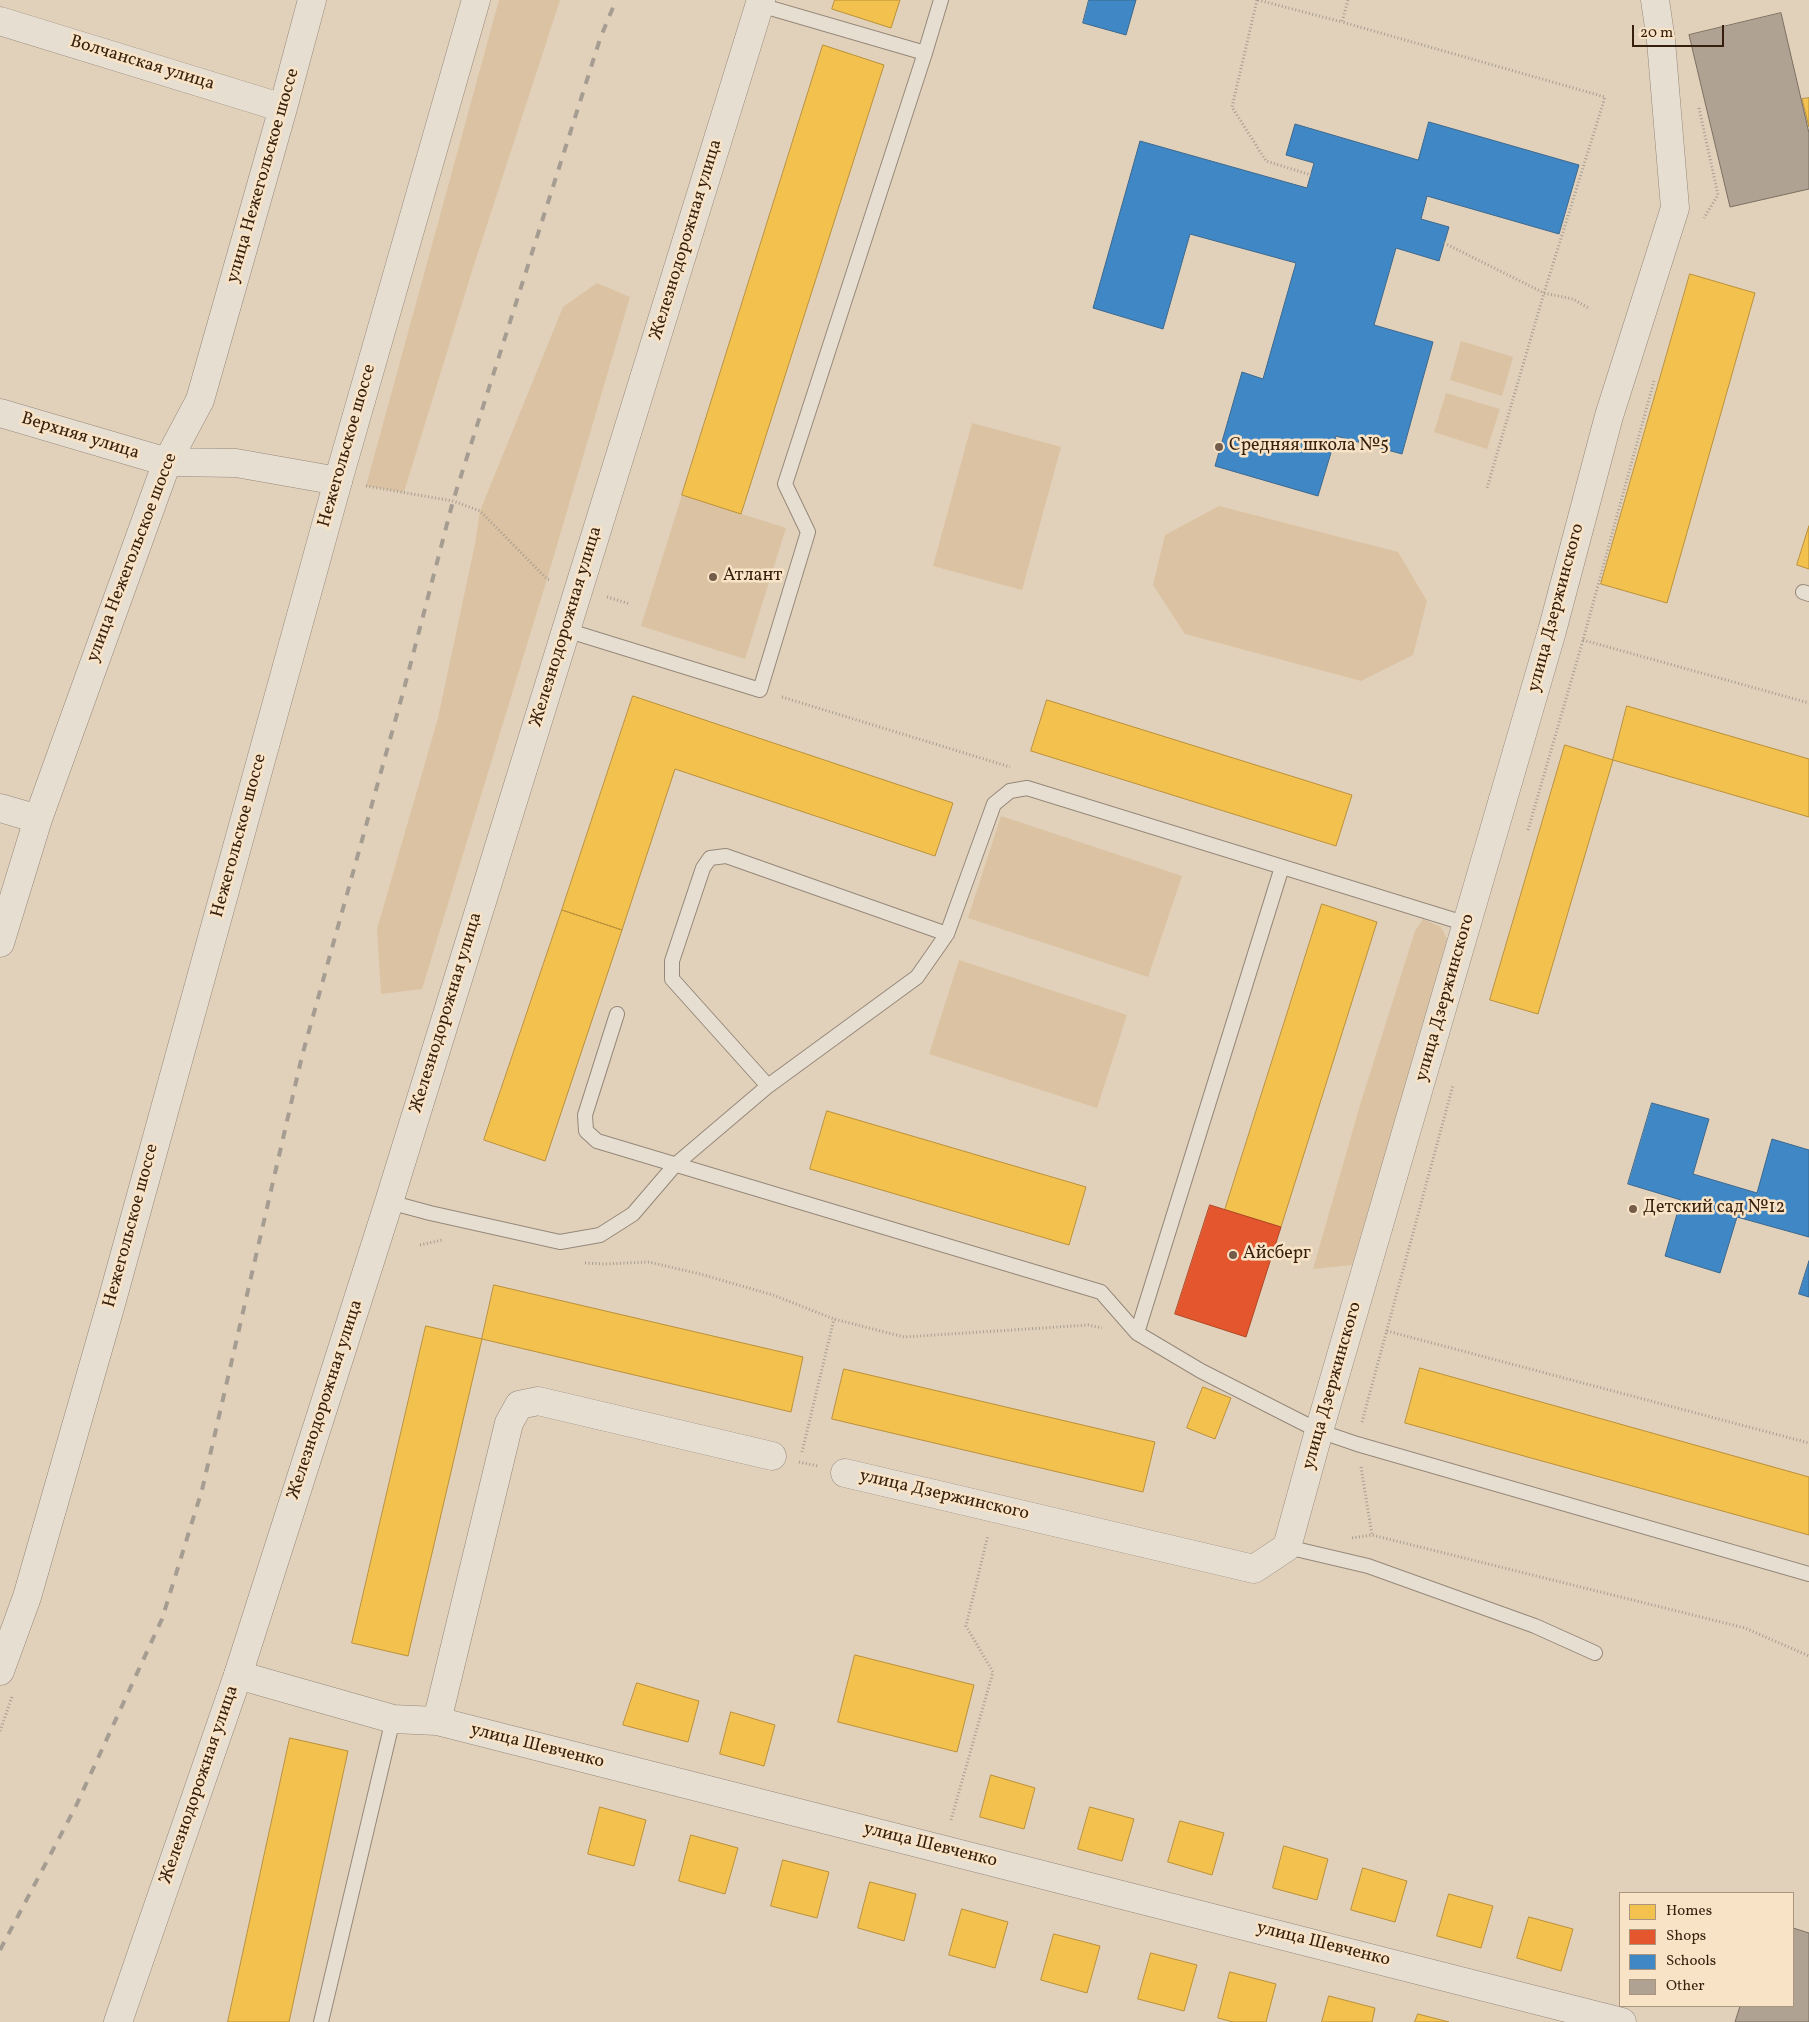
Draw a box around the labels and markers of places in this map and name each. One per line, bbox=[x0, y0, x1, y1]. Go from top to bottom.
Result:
place label: Средняя школа №5 bbox=[1229, 436, 1389, 458]
marker: Средняя школа №5 bbox=[1213, 441, 1225, 453]
place label: Атлант bbox=[723, 566, 782, 588]
marker: Атлант bbox=[707, 571, 719, 583]
place label: Детский сад №12 bbox=[1643, 1198, 1785, 1220]
marker: Детский сад №12 bbox=[1627, 1203, 1639, 1215]
place label: Айсберг bbox=[1243, 1244, 1311, 1266]
marker: Айсберг bbox=[1227, 1249, 1239, 1261]

